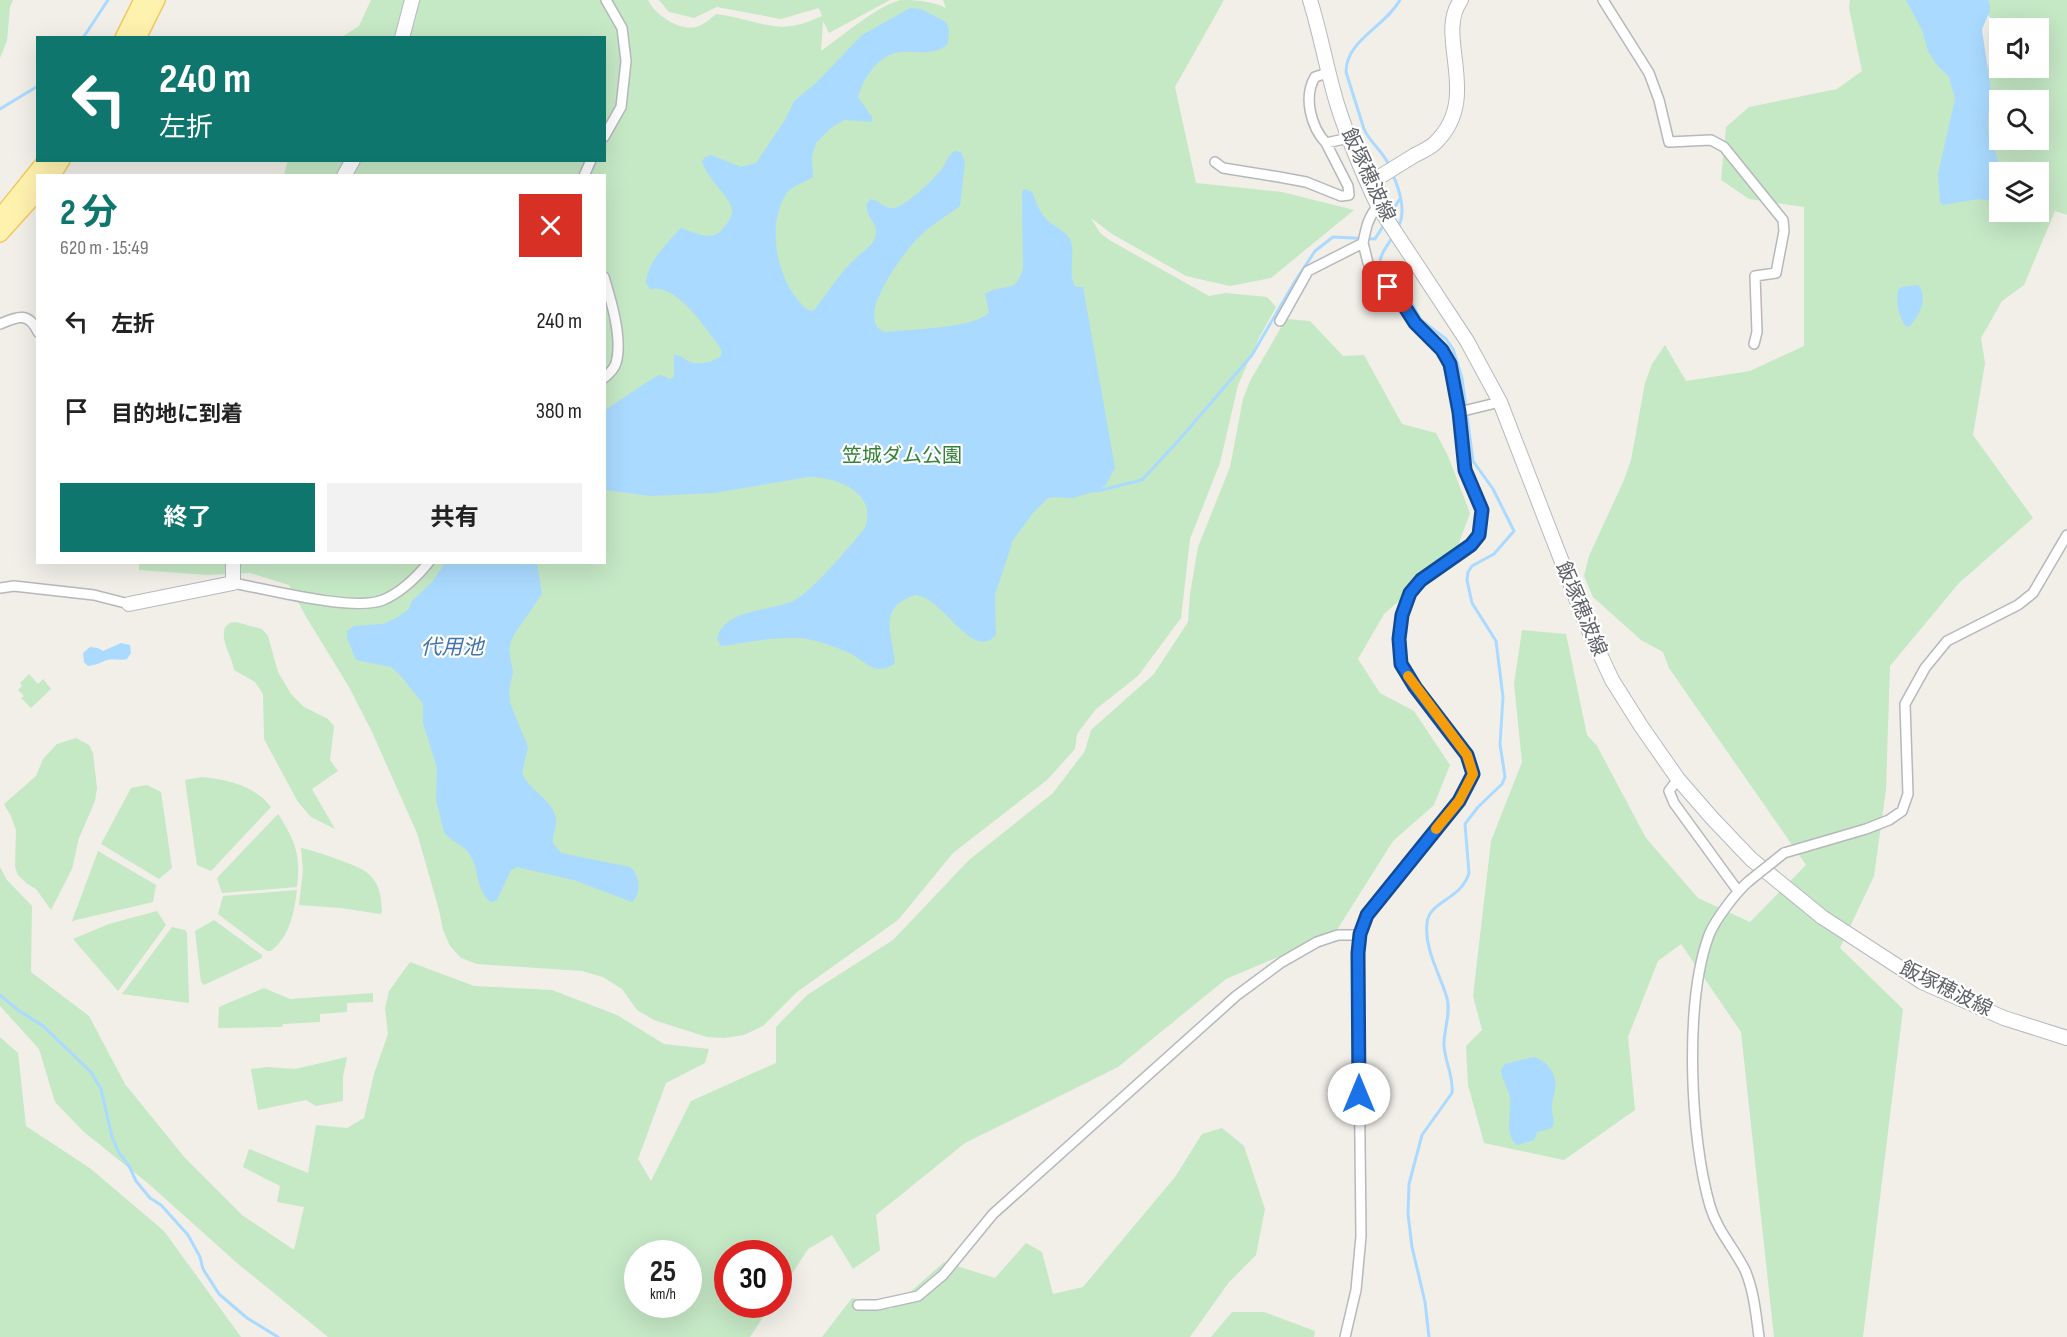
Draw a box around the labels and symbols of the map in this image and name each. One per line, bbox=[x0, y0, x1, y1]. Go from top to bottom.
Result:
street label: 飯塚穂波線 bbox=[1336, 125, 1400, 225]
pin bbox=[1362, 261, 1413, 312]
park label: 笠城ダム公園 bbox=[842, 444, 962, 468]
street label: 飯塚穂波線 bbox=[1550, 558, 1612, 660]
water label: 代用池 bbox=[421, 635, 485, 660]
street label: 飯塚穂波線 bbox=[1896, 956, 1996, 1022]
position arrow bbox=[1327, 1062, 1391, 1126]
speed limit sign: 30 bbox=[714, 1240, 792, 1318]

